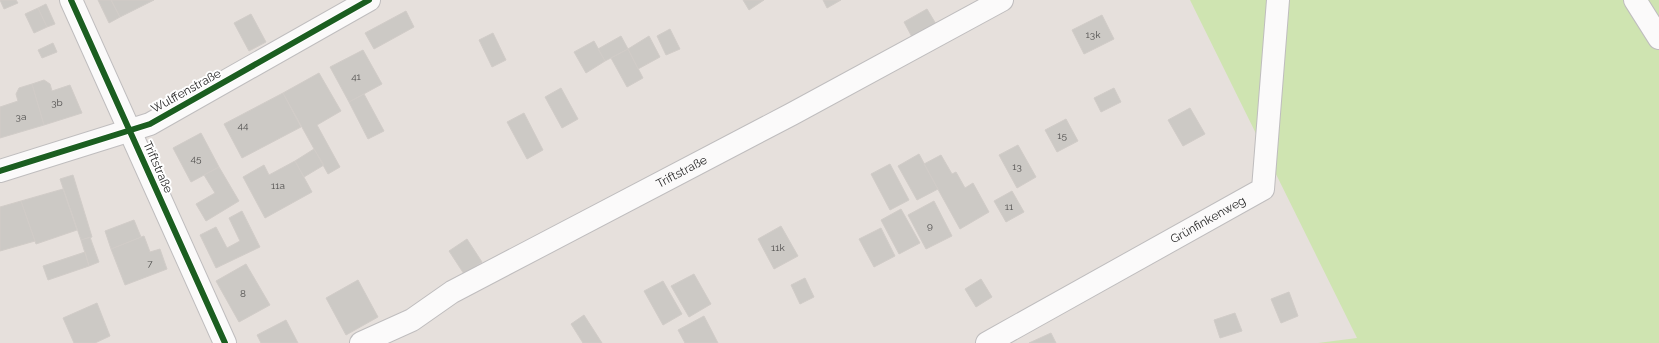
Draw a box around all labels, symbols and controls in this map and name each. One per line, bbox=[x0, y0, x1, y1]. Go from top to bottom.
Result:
house number: 13k bbox=[1086, 29, 1101, 40]
street label: Wulffenstraße bbox=[149, 66, 223, 116]
house number: 41 bbox=[351, 71, 362, 82]
house number: 3b bbox=[51, 97, 63, 108]
house number: 3a bbox=[16, 111, 26, 122]
house number: 44 bbox=[238, 120, 249, 131]
house number: 15 bbox=[1057, 130, 1067, 141]
street label: Triftstraße bbox=[140, 139, 176, 195]
house number: 45 bbox=[191, 153, 202, 164]
street label: Triftstraße bbox=[654, 153, 709, 191]
house number: 13 bbox=[1012, 161, 1022, 172]
house number: 11a bbox=[271, 180, 285, 191]
street label: Grünfinkenweg bbox=[1168, 193, 1248, 246]
house number: 11 bbox=[1005, 201, 1014, 212]
house number: 9 bbox=[927, 220, 933, 231]
house number: 11k bbox=[771, 242, 786, 253]
house number: 7 bbox=[147, 258, 153, 269]
house number: 8 bbox=[240, 288, 246, 299]

